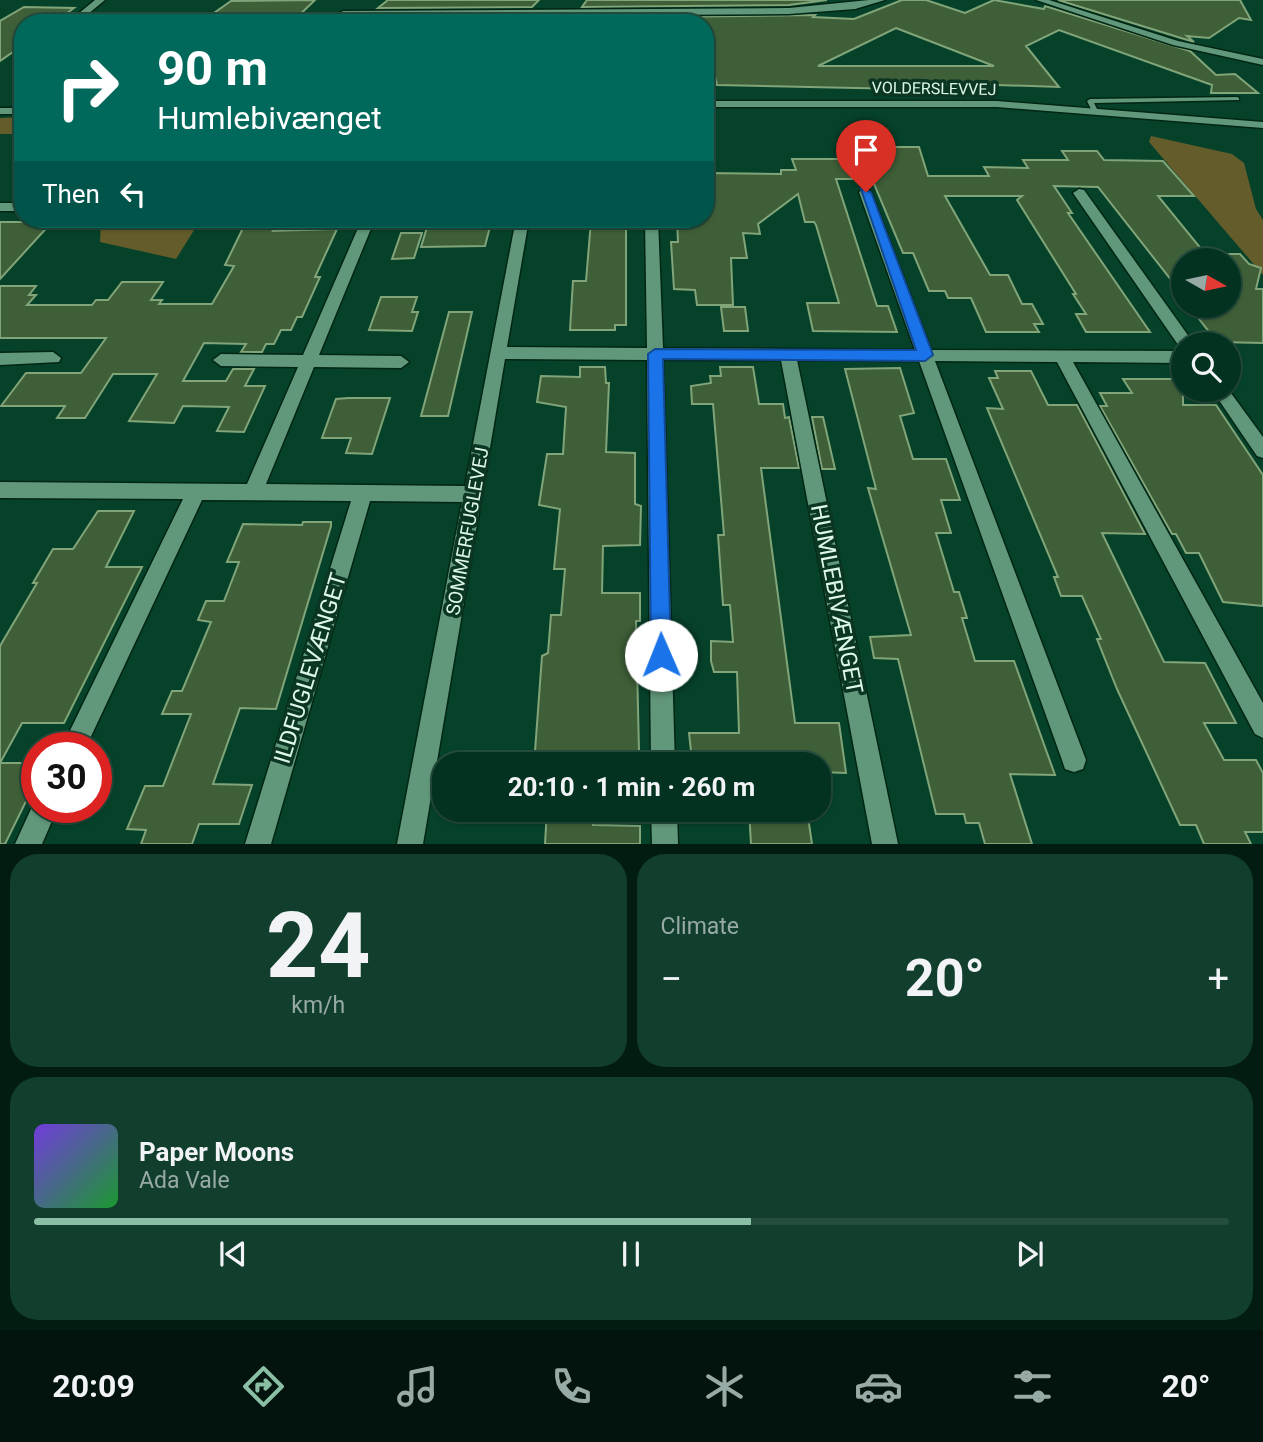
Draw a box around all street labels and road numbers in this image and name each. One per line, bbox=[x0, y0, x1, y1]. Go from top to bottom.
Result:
street label: VOLDERSLEVVEJ bbox=[871, 78, 996, 99]
street label: SOMMERFUGLEVEJ bbox=[441, 445, 494, 617]
street label: HUMLEBIVÆNGET bbox=[805, 502, 868, 697]
street label: ILDFUGLEVÆNGET bbox=[269, 569, 352, 767]

